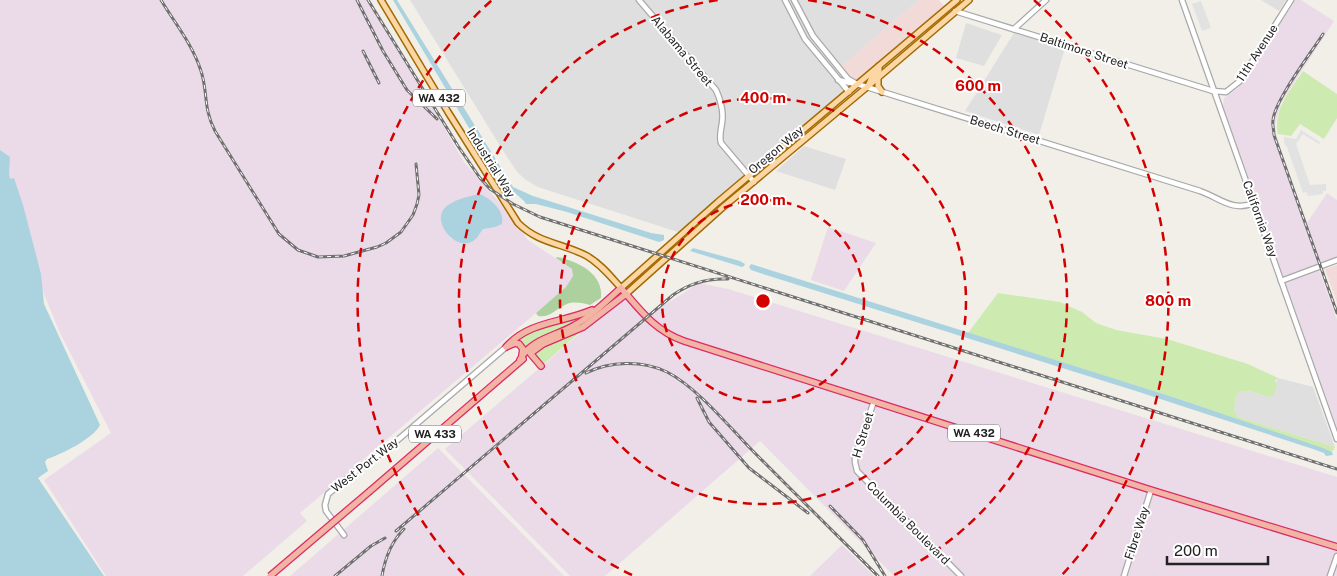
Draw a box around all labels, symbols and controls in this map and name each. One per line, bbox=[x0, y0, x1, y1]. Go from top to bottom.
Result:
street label: Alabama Street bbox=[649, 13, 716, 89]
street label: 11th Avenue bbox=[1233, 22, 1281, 84]
street label: Baltimore Street bbox=[1038, 30, 1130, 72]
text: 600 m bbox=[955, 77, 1001, 94]
text: 400 m bbox=[740, 89, 786, 106]
road number: WA 432 bbox=[413, 90, 465, 106]
street label: Beech Street bbox=[968, 113, 1042, 147]
street label: Oregon Way bbox=[746, 123, 807, 177]
street label: Industrial Way bbox=[464, 126, 518, 201]
street label: California Way bbox=[1240, 179, 1281, 260]
text: 200 m bbox=[740, 191, 786, 208]
centre of rings bbox=[754, 292, 772, 310]
text: 800 m bbox=[1145, 292, 1191, 309]
street label: H Street bbox=[849, 410, 877, 460]
road number: WA 432 bbox=[948, 424, 1000, 442]
road number: WA 433 bbox=[409, 426, 461, 442]
street label: West Port Way bbox=[329, 434, 402, 495]
street label: Columbia Boulevard bbox=[864, 479, 952, 567]
street label: Fibre Way bbox=[1122, 504, 1152, 561]
scale bar bbox=[1167, 534, 1268, 566]
text: 200 m bbox=[1174, 542, 1218, 559]

